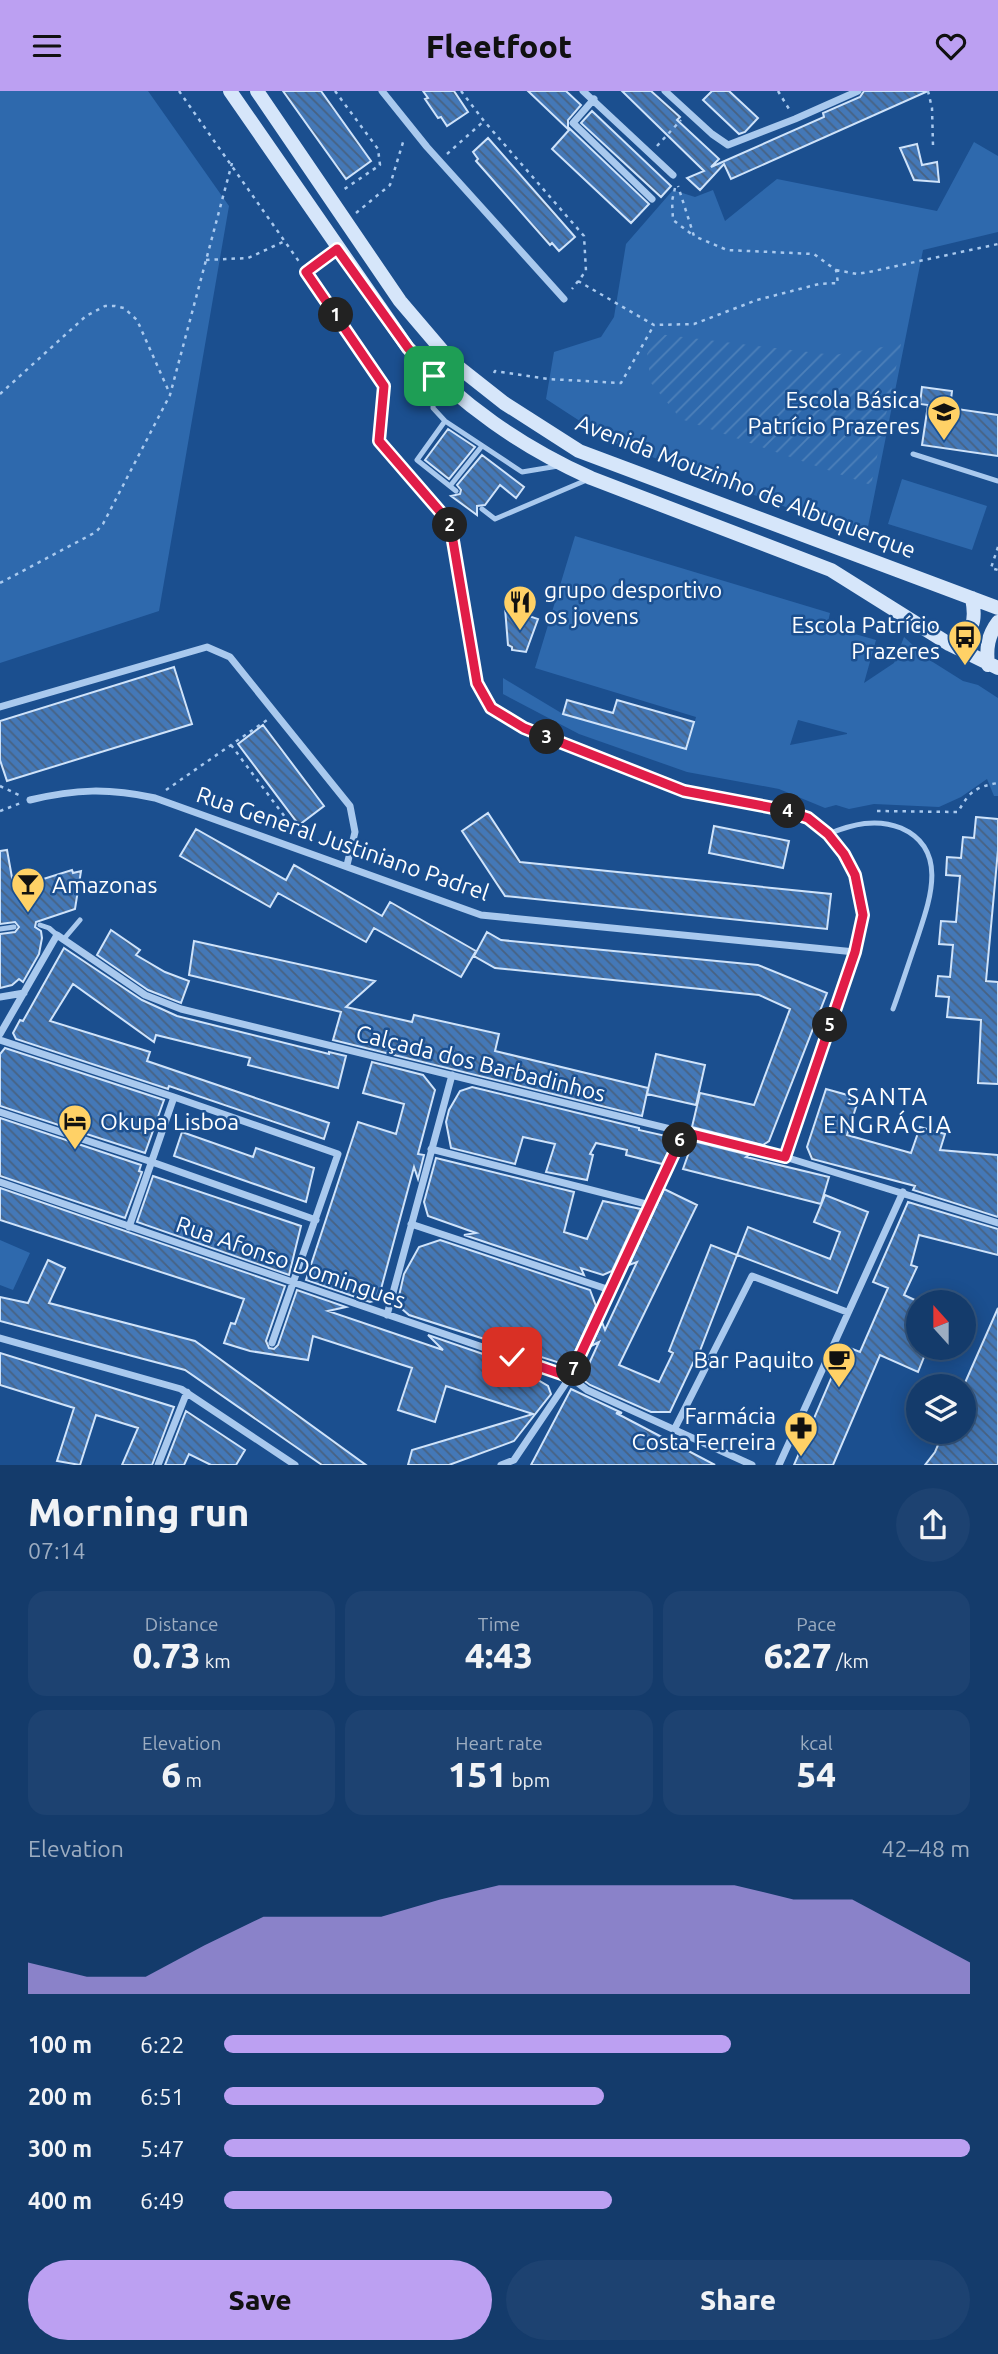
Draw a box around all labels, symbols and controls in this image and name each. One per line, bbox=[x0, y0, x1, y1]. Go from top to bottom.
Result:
icon: menu bbox=[28, 27, 66, 65]
icon: heart bbox=[932, 27, 970, 65]
text: Fleetfoot bbox=[426, 28, 572, 64]
pin: 1 bbox=[318, 297, 354, 333]
text: 1 bbox=[330, 303, 341, 325]
pin bbox=[404, 346, 464, 406]
icon: arrive bbox=[415, 357, 453, 395]
place label: Escola Básica Patrício Prazeres bbox=[748, 387, 920, 438]
school or university icon: Escola Básica Patrício Prazeres bbox=[925, 393, 963, 442]
street label: Avenida Mouzinho de Albuquerque bbox=[573, 410, 919, 562]
pin: 2 bbox=[433, 507, 468, 543]
text: 2 bbox=[444, 513, 455, 535]
place label: grupo desportivo os jovens bbox=[544, 577, 722, 628]
restaurant icon: grupo desportivo os jovens bbox=[501, 583, 539, 632]
place label: Escola Patrício Prazeres bbox=[791, 612, 940, 663]
bus stop icon: Escola Patrício Prazeres bbox=[946, 618, 984, 667]
pin: 3 bbox=[530, 719, 564, 755]
text: 3 bbox=[541, 725, 552, 747]
street label: Rua General Justiniano Padrel bbox=[193, 781, 493, 905]
pin: 4 bbox=[770, 793, 806, 829]
text: 4 bbox=[782, 799, 793, 821]
bar icon: Amazonas bbox=[9, 865, 47, 914]
place label: Amazonas bbox=[52, 872, 157, 897]
pin: 5 bbox=[812, 1007, 848, 1042]
text: 5 bbox=[824, 1013, 835, 1035]
street label: Calçada dos Barbadinhos bbox=[354, 1020, 608, 1106]
district label: SANTA ENGRÁCIA bbox=[823, 1083, 953, 1138]
hotel icon: Okupa Lisboa bbox=[56, 1102, 94, 1151]
place label: Okupa Lisboa bbox=[100, 1109, 239, 1134]
pin: 6 bbox=[662, 1123, 698, 1157]
text: 6 bbox=[674, 1128, 685, 1150]
street label: Rua Afonso Domingues bbox=[173, 1211, 409, 1313]
north arrow bbox=[906, 1290, 976, 1360]
map controls bbox=[906, 1290, 976, 1444]
pin bbox=[482, 1327, 542, 1387]
icon: check bbox=[493, 1338, 531, 1376]
cafe icon: Bar Paquito bbox=[820, 1340, 858, 1389]
place label: Bar Paquito bbox=[694, 1347, 814, 1372]
pin: 7 bbox=[556, 1351, 592, 1387]
text: 7 bbox=[568, 1357, 579, 1379]
button: layers bbox=[906, 1374, 976, 1444]
place label: Farmácia Costa Ferreira bbox=[631, 1403, 776, 1454]
pharmacy icon: Farmácia Costa Ferreira bbox=[782, 1409, 820, 1458]
button: share bbox=[896, 1488, 970, 1562]
text: Morning run bbox=[28, 1491, 249, 1533]
text: 07:14 bbox=[28, 1538, 86, 1563]
text: Distance bbox=[145, 1613, 218, 1635]
text: Time bbox=[478, 1613, 520, 1635]
text: Pace bbox=[796, 1613, 836, 1635]
text: 0.73 bbox=[133, 1635, 200, 1675]
text: 4:43 bbox=[465, 1635, 533, 1675]
text: 6:27 bbox=[764, 1635, 832, 1675]
text: km bbox=[200, 1650, 231, 1672]
text: /km bbox=[832, 1650, 869, 1672]
text: Elevation bbox=[142, 1732, 221, 1754]
text: Heart rate bbox=[455, 1732, 543, 1754]
text: kcal bbox=[800, 1732, 833, 1754]
text: 6 bbox=[161, 1754, 181, 1794]
text: 151 bbox=[448, 1754, 507, 1794]
text: 54 bbox=[797, 1754, 836, 1794]
text: m bbox=[181, 1769, 202, 1791]
text: bpm bbox=[507, 1769, 550, 1791]
text: Elevation bbox=[28, 1836, 124, 1861]
text: 42–48 m bbox=[882, 1836, 970, 1861]
text: 100 m bbox=[28, 2032, 92, 2057]
text: 6:22 bbox=[140, 2032, 185, 2057]
text: 200 m bbox=[28, 2084, 92, 2109]
text: 6:51 bbox=[140, 2084, 185, 2109]
text: 300 m bbox=[28, 2136, 92, 2161]
text: 5:47 bbox=[140, 2136, 185, 2161]
text: 400 m bbox=[28, 2188, 92, 2213]
text: 6:49 bbox=[140, 2188, 185, 2213]
button: Save bbox=[28, 2260, 492, 2340]
button: Share bbox=[506, 2260, 970, 2340]

